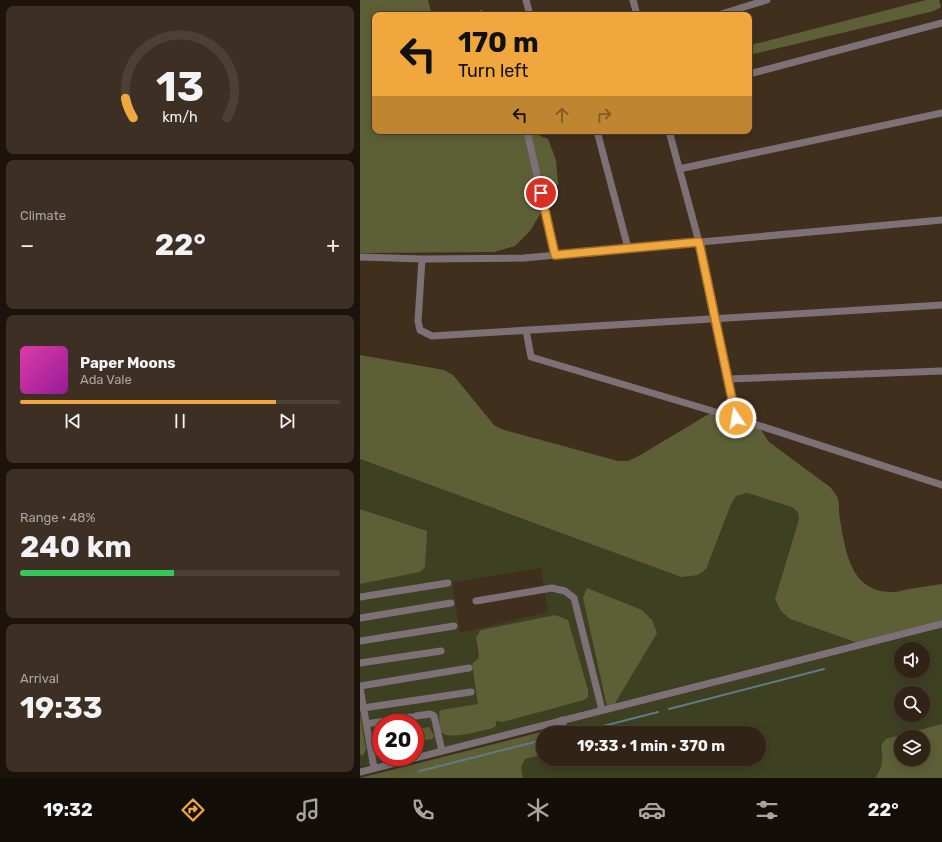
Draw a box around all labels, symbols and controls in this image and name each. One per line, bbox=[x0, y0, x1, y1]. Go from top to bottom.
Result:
text: 170 m bbox=[458, 26, 539, 59]
icon: left bbox=[392, 28, 444, 80]
text: Turn left bbox=[458, 60, 528, 82]
text: 13 bbox=[156, 62, 204, 111]
icon: left bbox=[509, 104, 531, 126]
icon: ahead bbox=[551, 104, 573, 126]
icon: right bbox=[593, 104, 615, 126]
text: km/h bbox=[162, 109, 198, 126]
pin bbox=[524, 176, 558, 210]
icon: arrive bbox=[530, 182, 552, 204]
text: Climate bbox=[20, 208, 66, 223]
text: 22° bbox=[155, 227, 206, 263]
text: − bbox=[20, 232, 34, 259]
text: + bbox=[326, 232, 340, 259]
text: Paper Moons bbox=[80, 354, 176, 372]
text: Ada Vale bbox=[80, 372, 132, 387]
position arrow bbox=[715, 397, 757, 439]
icon: previous bbox=[62, 410, 84, 432]
icon: pause bbox=[169, 410, 191, 432]
icon: next bbox=[276, 410, 298, 432]
text: Range · 48% bbox=[20, 510, 96, 525]
text: 240 km bbox=[20, 529, 132, 565]
map controls bbox=[894, 642, 930, 766]
button: sound bbox=[894, 642, 930, 678]
text: Arrival bbox=[20, 671, 59, 686]
button: search bbox=[894, 686, 930, 722]
text: 19:33 bbox=[20, 690, 102, 726]
speed limit sign: 20 bbox=[372, 714, 424, 766]
button: layers bbox=[894, 730, 930, 766]
text: 19:33 · 1 min · 370 m bbox=[577, 737, 725, 755]
icon: directions bbox=[179, 796, 207, 824]
icon: music bbox=[294, 796, 322, 824]
icon: phone bbox=[409, 796, 437, 824]
icon: climate bbox=[524, 796, 552, 824]
icon: car bbox=[638, 796, 666, 824]
icon: filters bbox=[753, 796, 781, 824]
text: 19:32 bbox=[43, 799, 93, 821]
text: 22° bbox=[868, 799, 899, 821]

